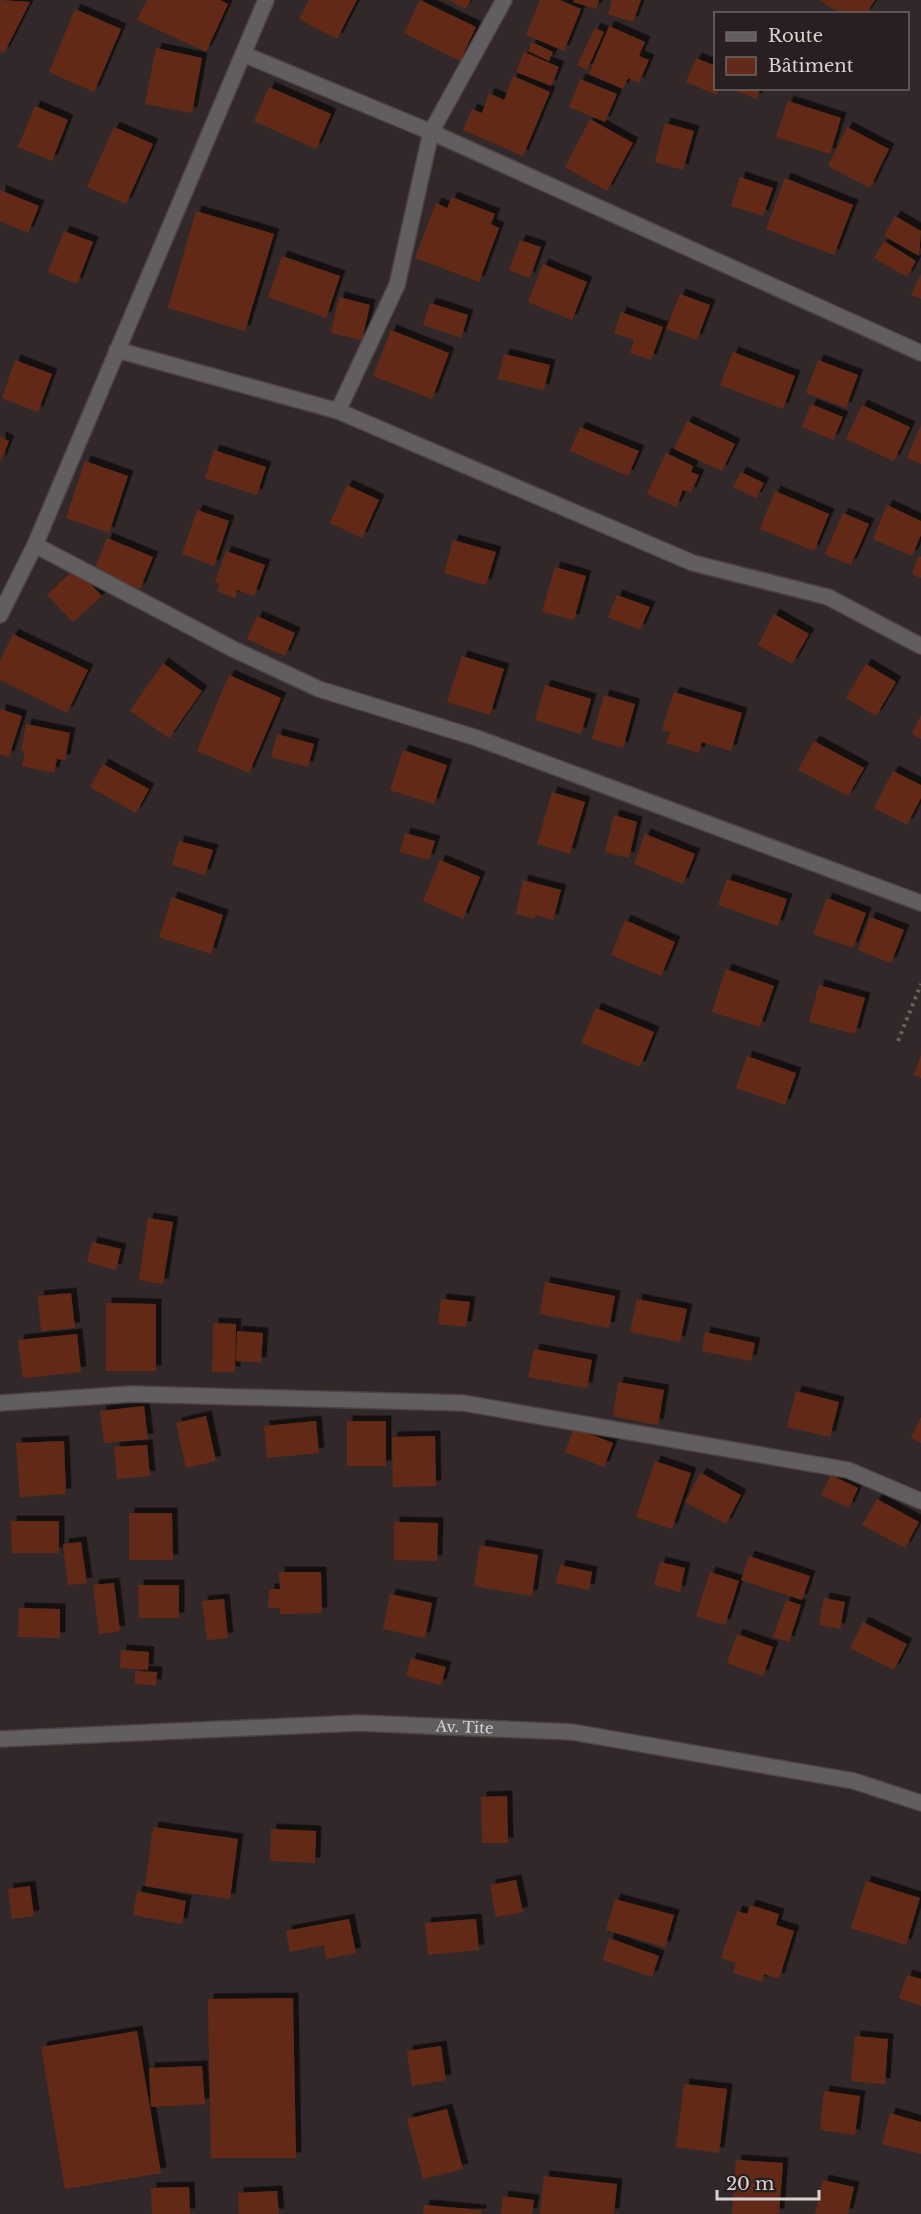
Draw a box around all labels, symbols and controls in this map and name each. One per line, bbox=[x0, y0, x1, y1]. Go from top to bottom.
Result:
legend bbox=[714, 12, 909, 90]
text: Route bbox=[768, 25, 823, 47]
text: Bâtiment bbox=[768, 55, 854, 77]
street label: Av. Tite bbox=[434, 1716, 494, 1738]
scale bar bbox=[717, 2163, 819, 2201]
text: 20 m bbox=[726, 2173, 774, 2195]

